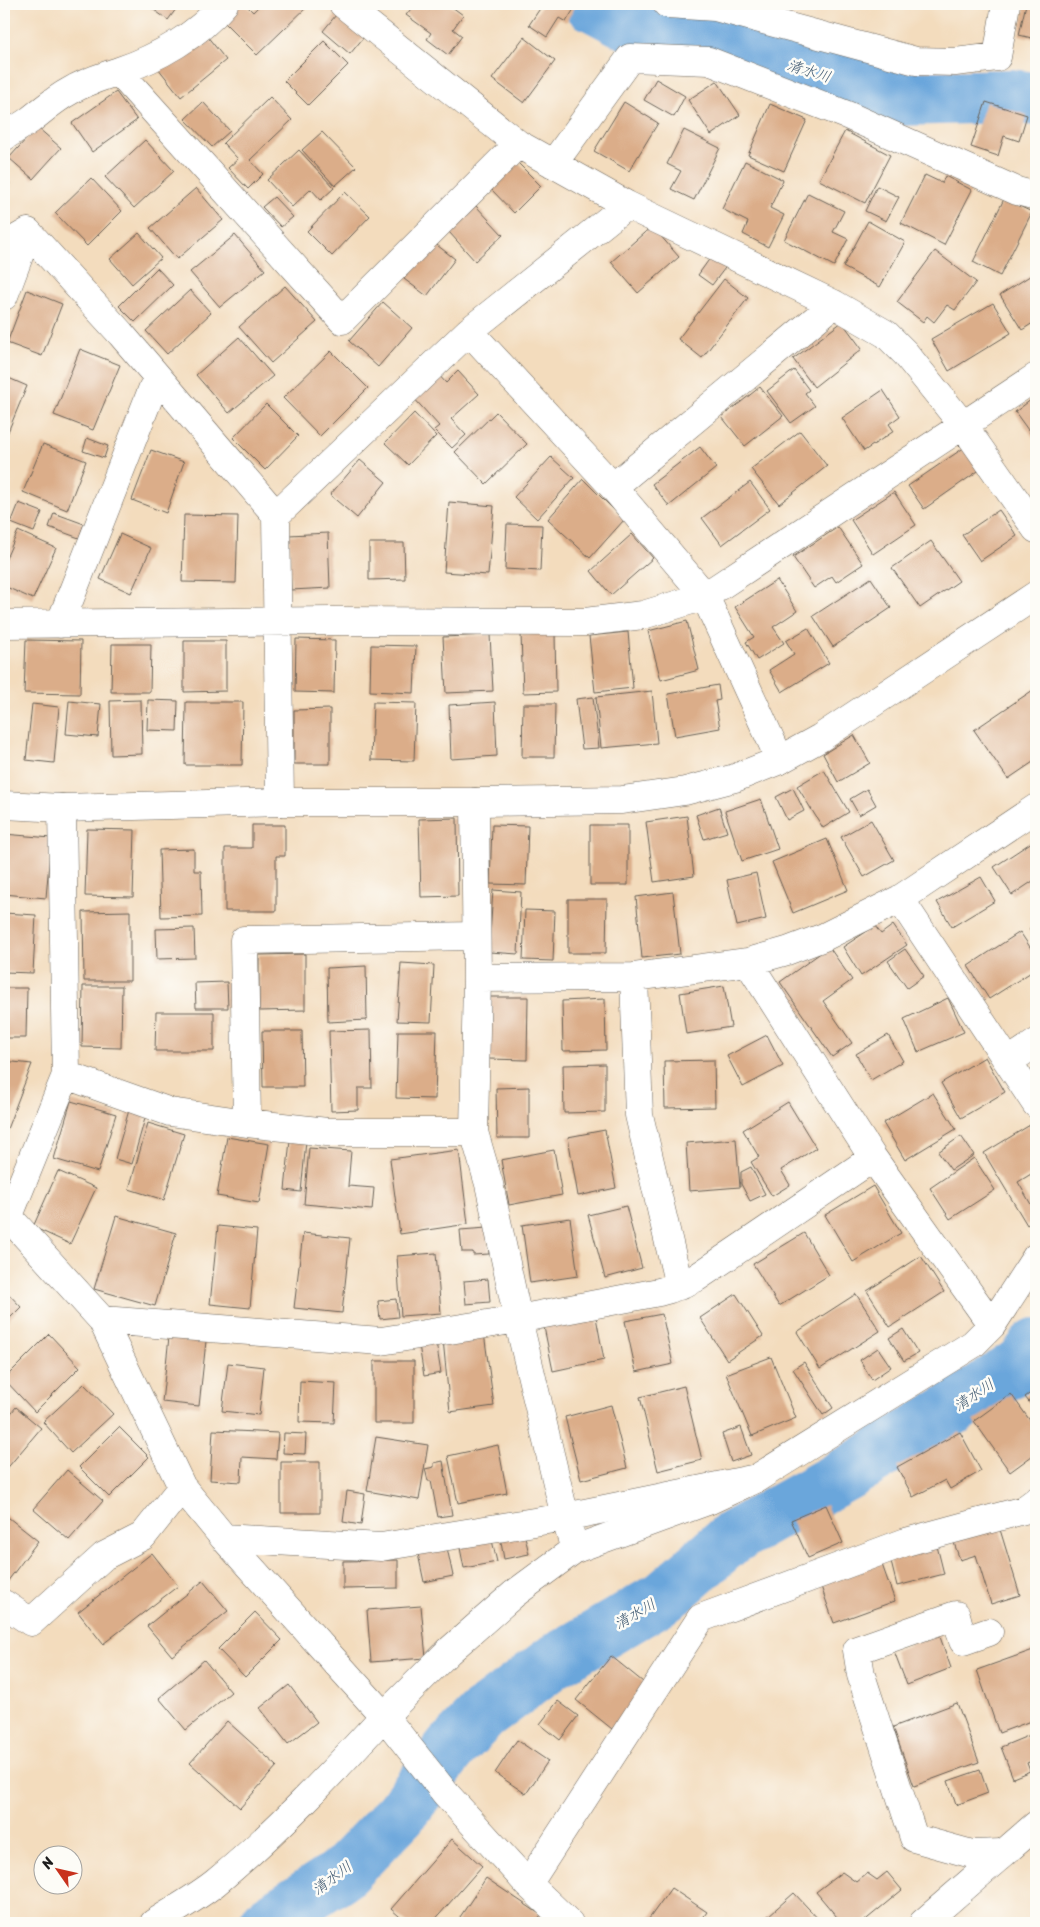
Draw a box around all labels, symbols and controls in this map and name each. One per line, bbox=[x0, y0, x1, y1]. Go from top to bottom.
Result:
water label: 清水川 bbox=[784, 52, 834, 90]
water label: 清水川 bbox=[948, 1372, 1000, 1418]
water label: 清水川 bbox=[609, 1591, 661, 1637]
north arrow bbox=[32, 1844, 82, 1894]
text: N bbox=[34, 1852, 61, 1875]
water label: 清水川 bbox=[306, 1854, 358, 1902]

